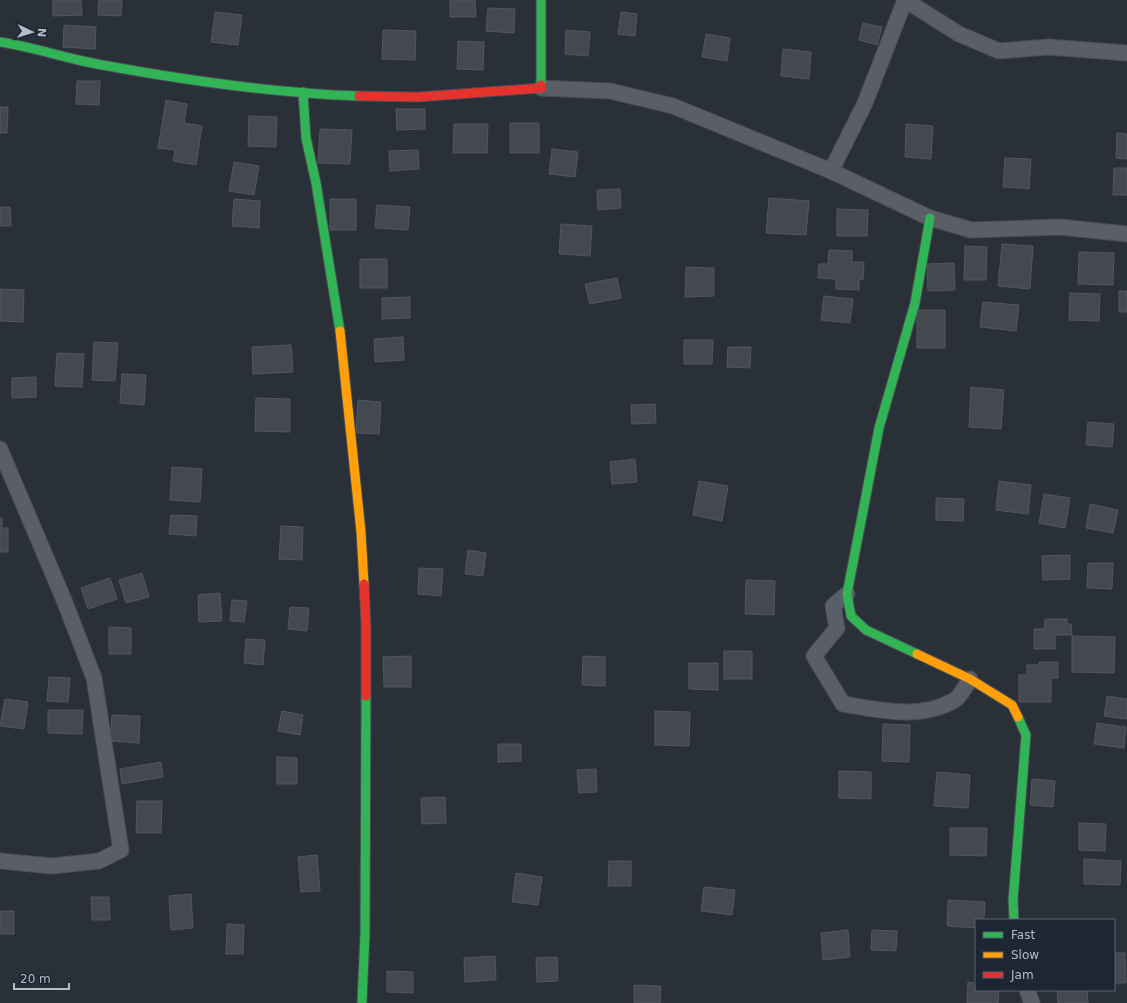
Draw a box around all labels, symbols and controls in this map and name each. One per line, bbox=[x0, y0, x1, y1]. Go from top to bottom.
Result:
north arrow bbox=[12, 12, 52, 52]
text: N bbox=[35, 28, 48, 38]
legend bbox=[975, 919, 1115, 991]
text: Fast bbox=[1011, 928, 1035, 942]
text: Slow bbox=[1011, 948, 1039, 962]
scale bar bbox=[14, 965, 69, 991]
text: Jam bbox=[1010, 968, 1034, 982]
text: 20 m bbox=[20, 972, 51, 986]

